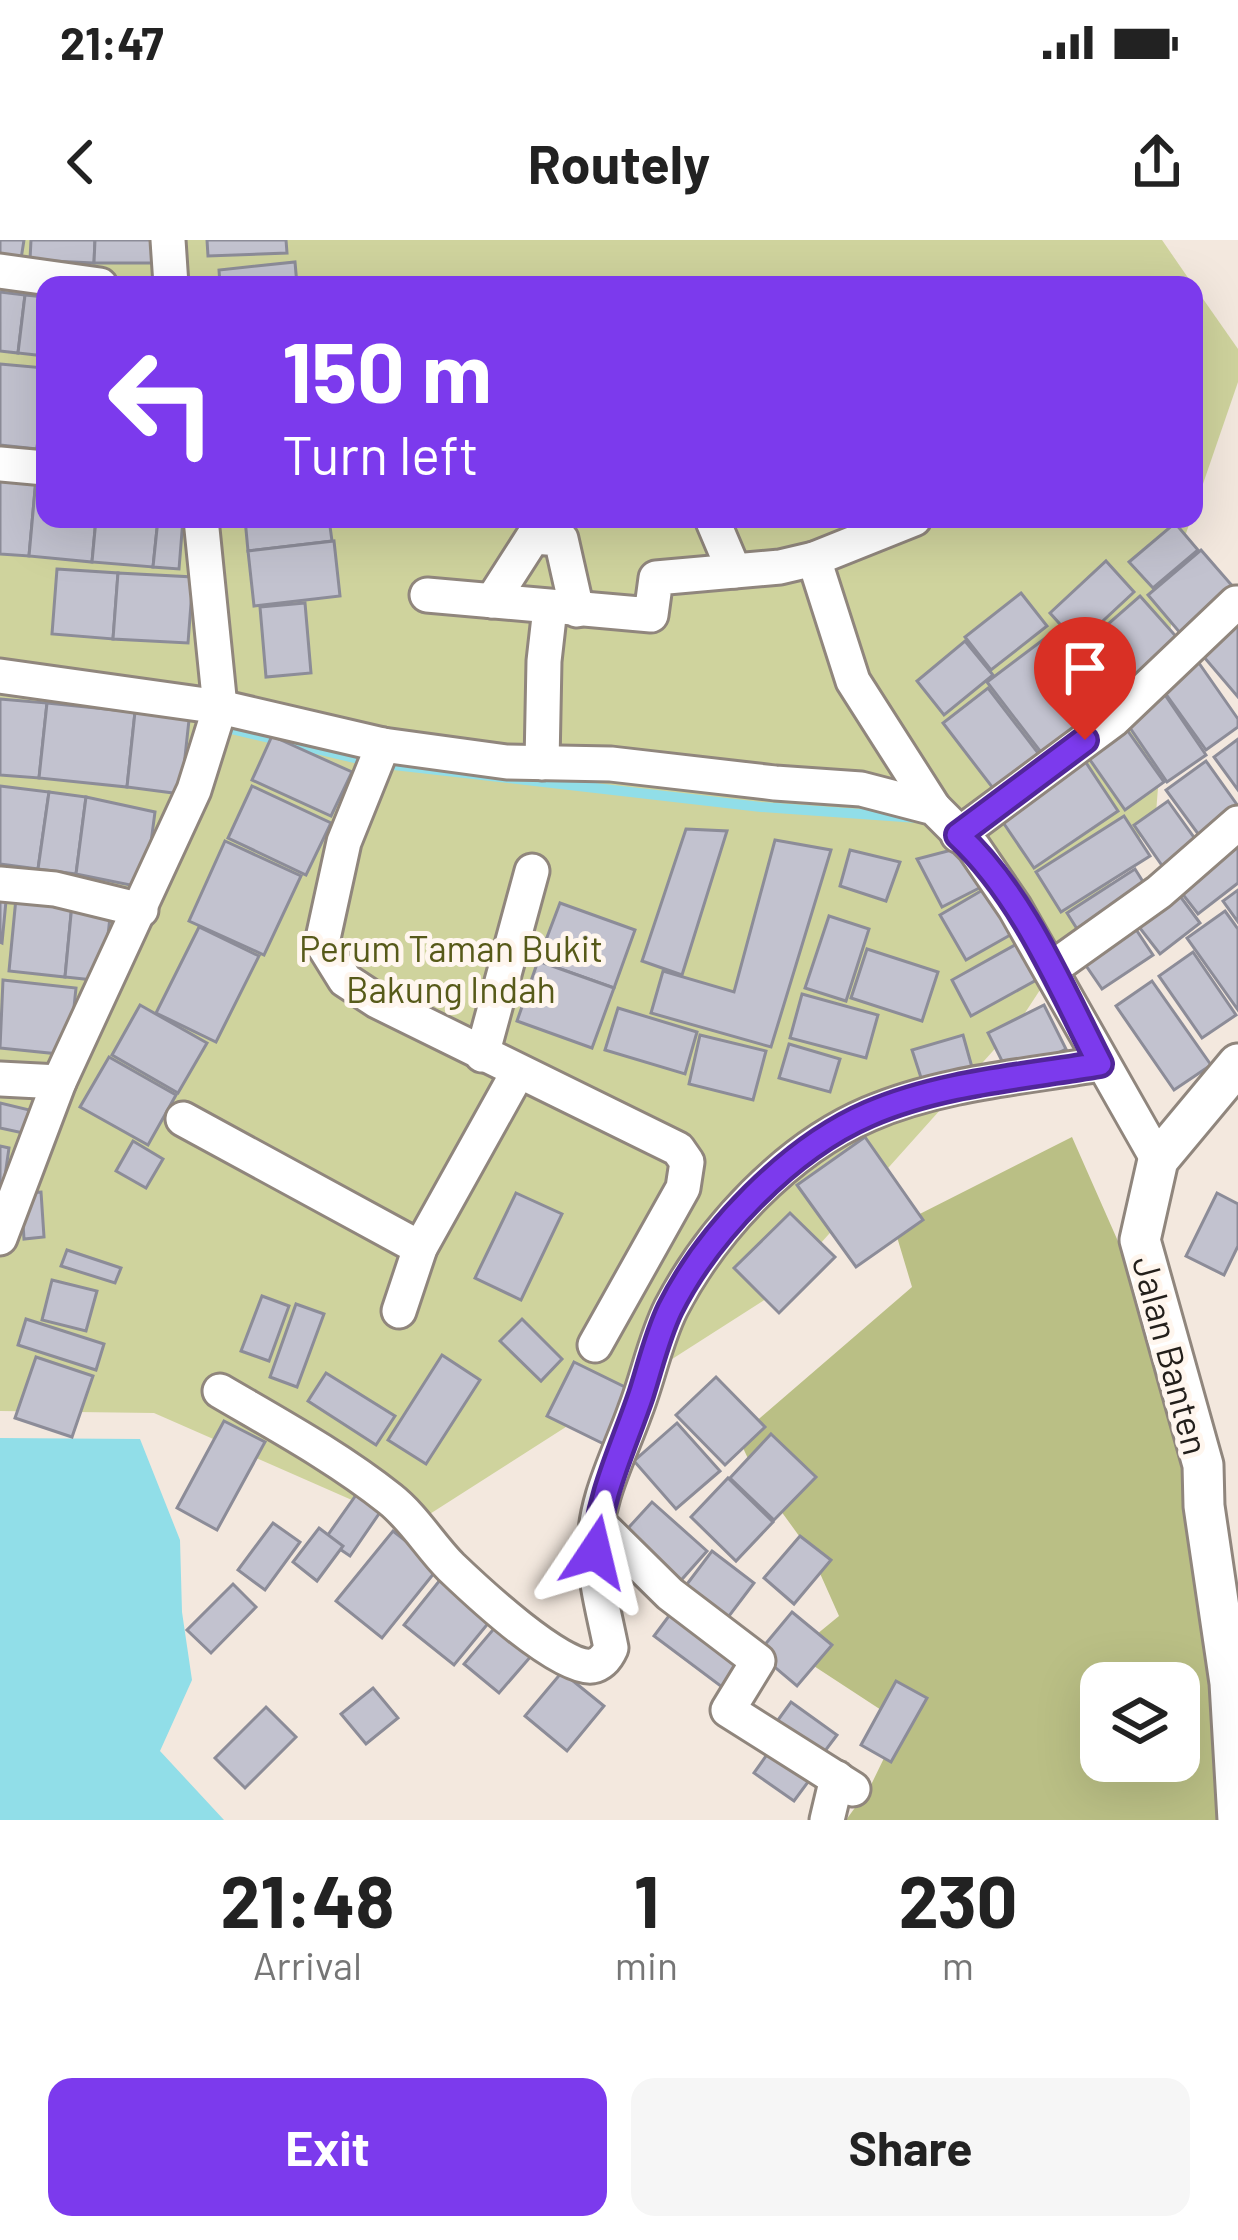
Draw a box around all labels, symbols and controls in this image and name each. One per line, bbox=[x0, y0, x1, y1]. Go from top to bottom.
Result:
text: 21:47 bbox=[60, 15, 164, 69]
icon: back bbox=[48, 129, 114, 195]
icon: share bbox=[1124, 129, 1190, 195]
text: Routely bbox=[528, 130, 710, 195]
text: 150 m bbox=[282, 319, 492, 420]
icon: left bbox=[84, 324, 240, 480]
text: Turn left bbox=[282, 421, 479, 486]
pin bbox=[1034, 617, 1136, 740]
icon: arrive bbox=[1052, 635, 1118, 701]
park label: Perum Taman Bukit Bakung Indah bbox=[299, 926, 603, 1010]
street label: Jalan Banten bbox=[1125, 1251, 1219, 1459]
position arrow bbox=[532, 1489, 658, 1615]
map controls bbox=[1080, 1662, 1200, 1782]
button: layers bbox=[1080, 1662, 1200, 1782]
text: 21:48 bbox=[220, 1856, 394, 1942]
text: 1 bbox=[634, 1856, 659, 1942]
text: 230 bbox=[898, 1856, 1018, 1942]
text: Arrival bbox=[253, 1941, 362, 1988]
text: min bbox=[615, 1941, 678, 1988]
text: m bbox=[942, 1941, 974, 1988]
button: Exit bbox=[48, 2078, 607, 2216]
button: Share bbox=[631, 2078, 1190, 2216]

